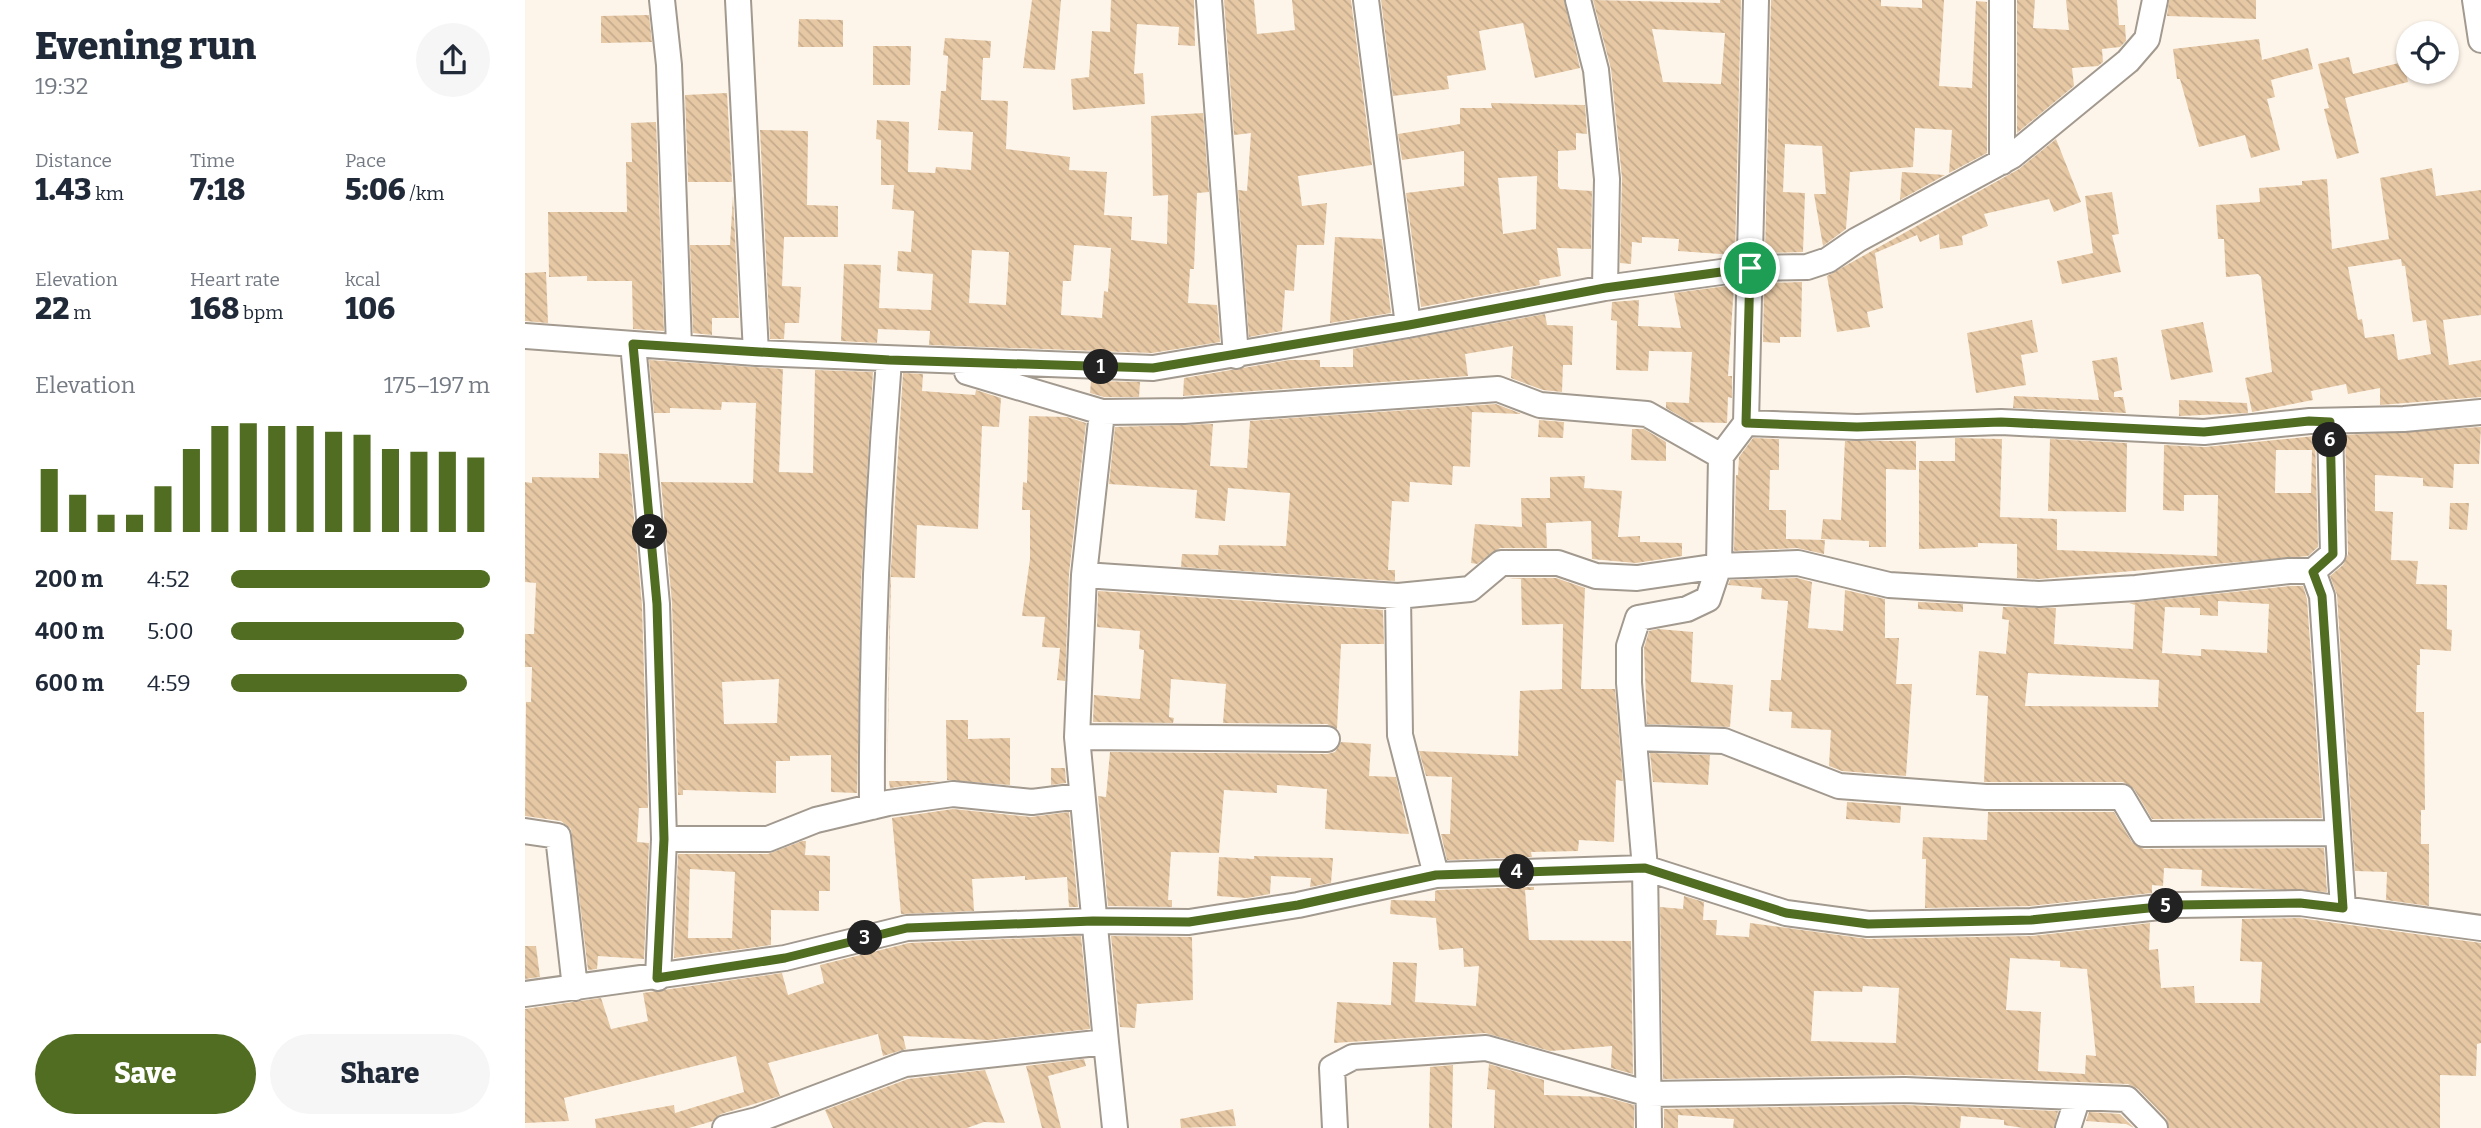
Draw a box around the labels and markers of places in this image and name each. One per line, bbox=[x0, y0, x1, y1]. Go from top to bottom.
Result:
pin bbox=[1720, 238, 1780, 298]
pin: 1 bbox=[1083, 350, 1119, 384]
pin: 6 bbox=[2312, 422, 2347, 458]
pin: 2 bbox=[633, 514, 667, 550]
pin: 4 bbox=[1499, 854, 1535, 890]
pin: 5 bbox=[2149, 888, 2183, 923]
pin: 3 bbox=[847, 920, 883, 956]

